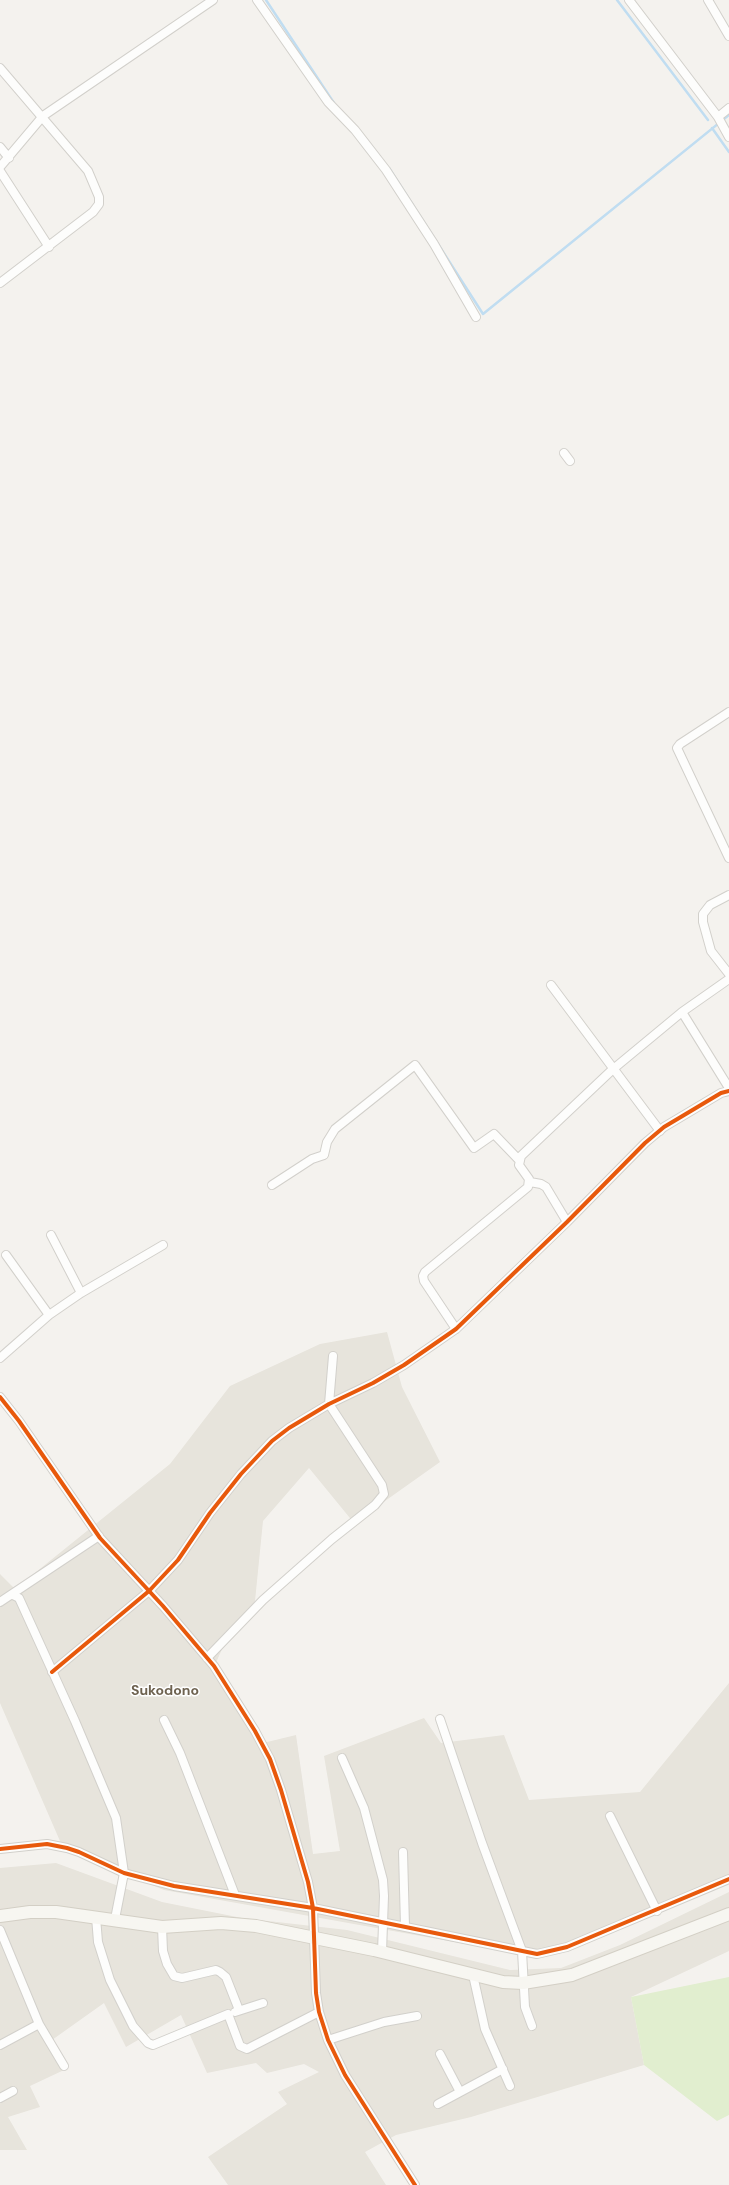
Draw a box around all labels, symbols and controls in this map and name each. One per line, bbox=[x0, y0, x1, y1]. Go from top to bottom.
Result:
district label: Sukodono bbox=[131, 1683, 199, 1699]

